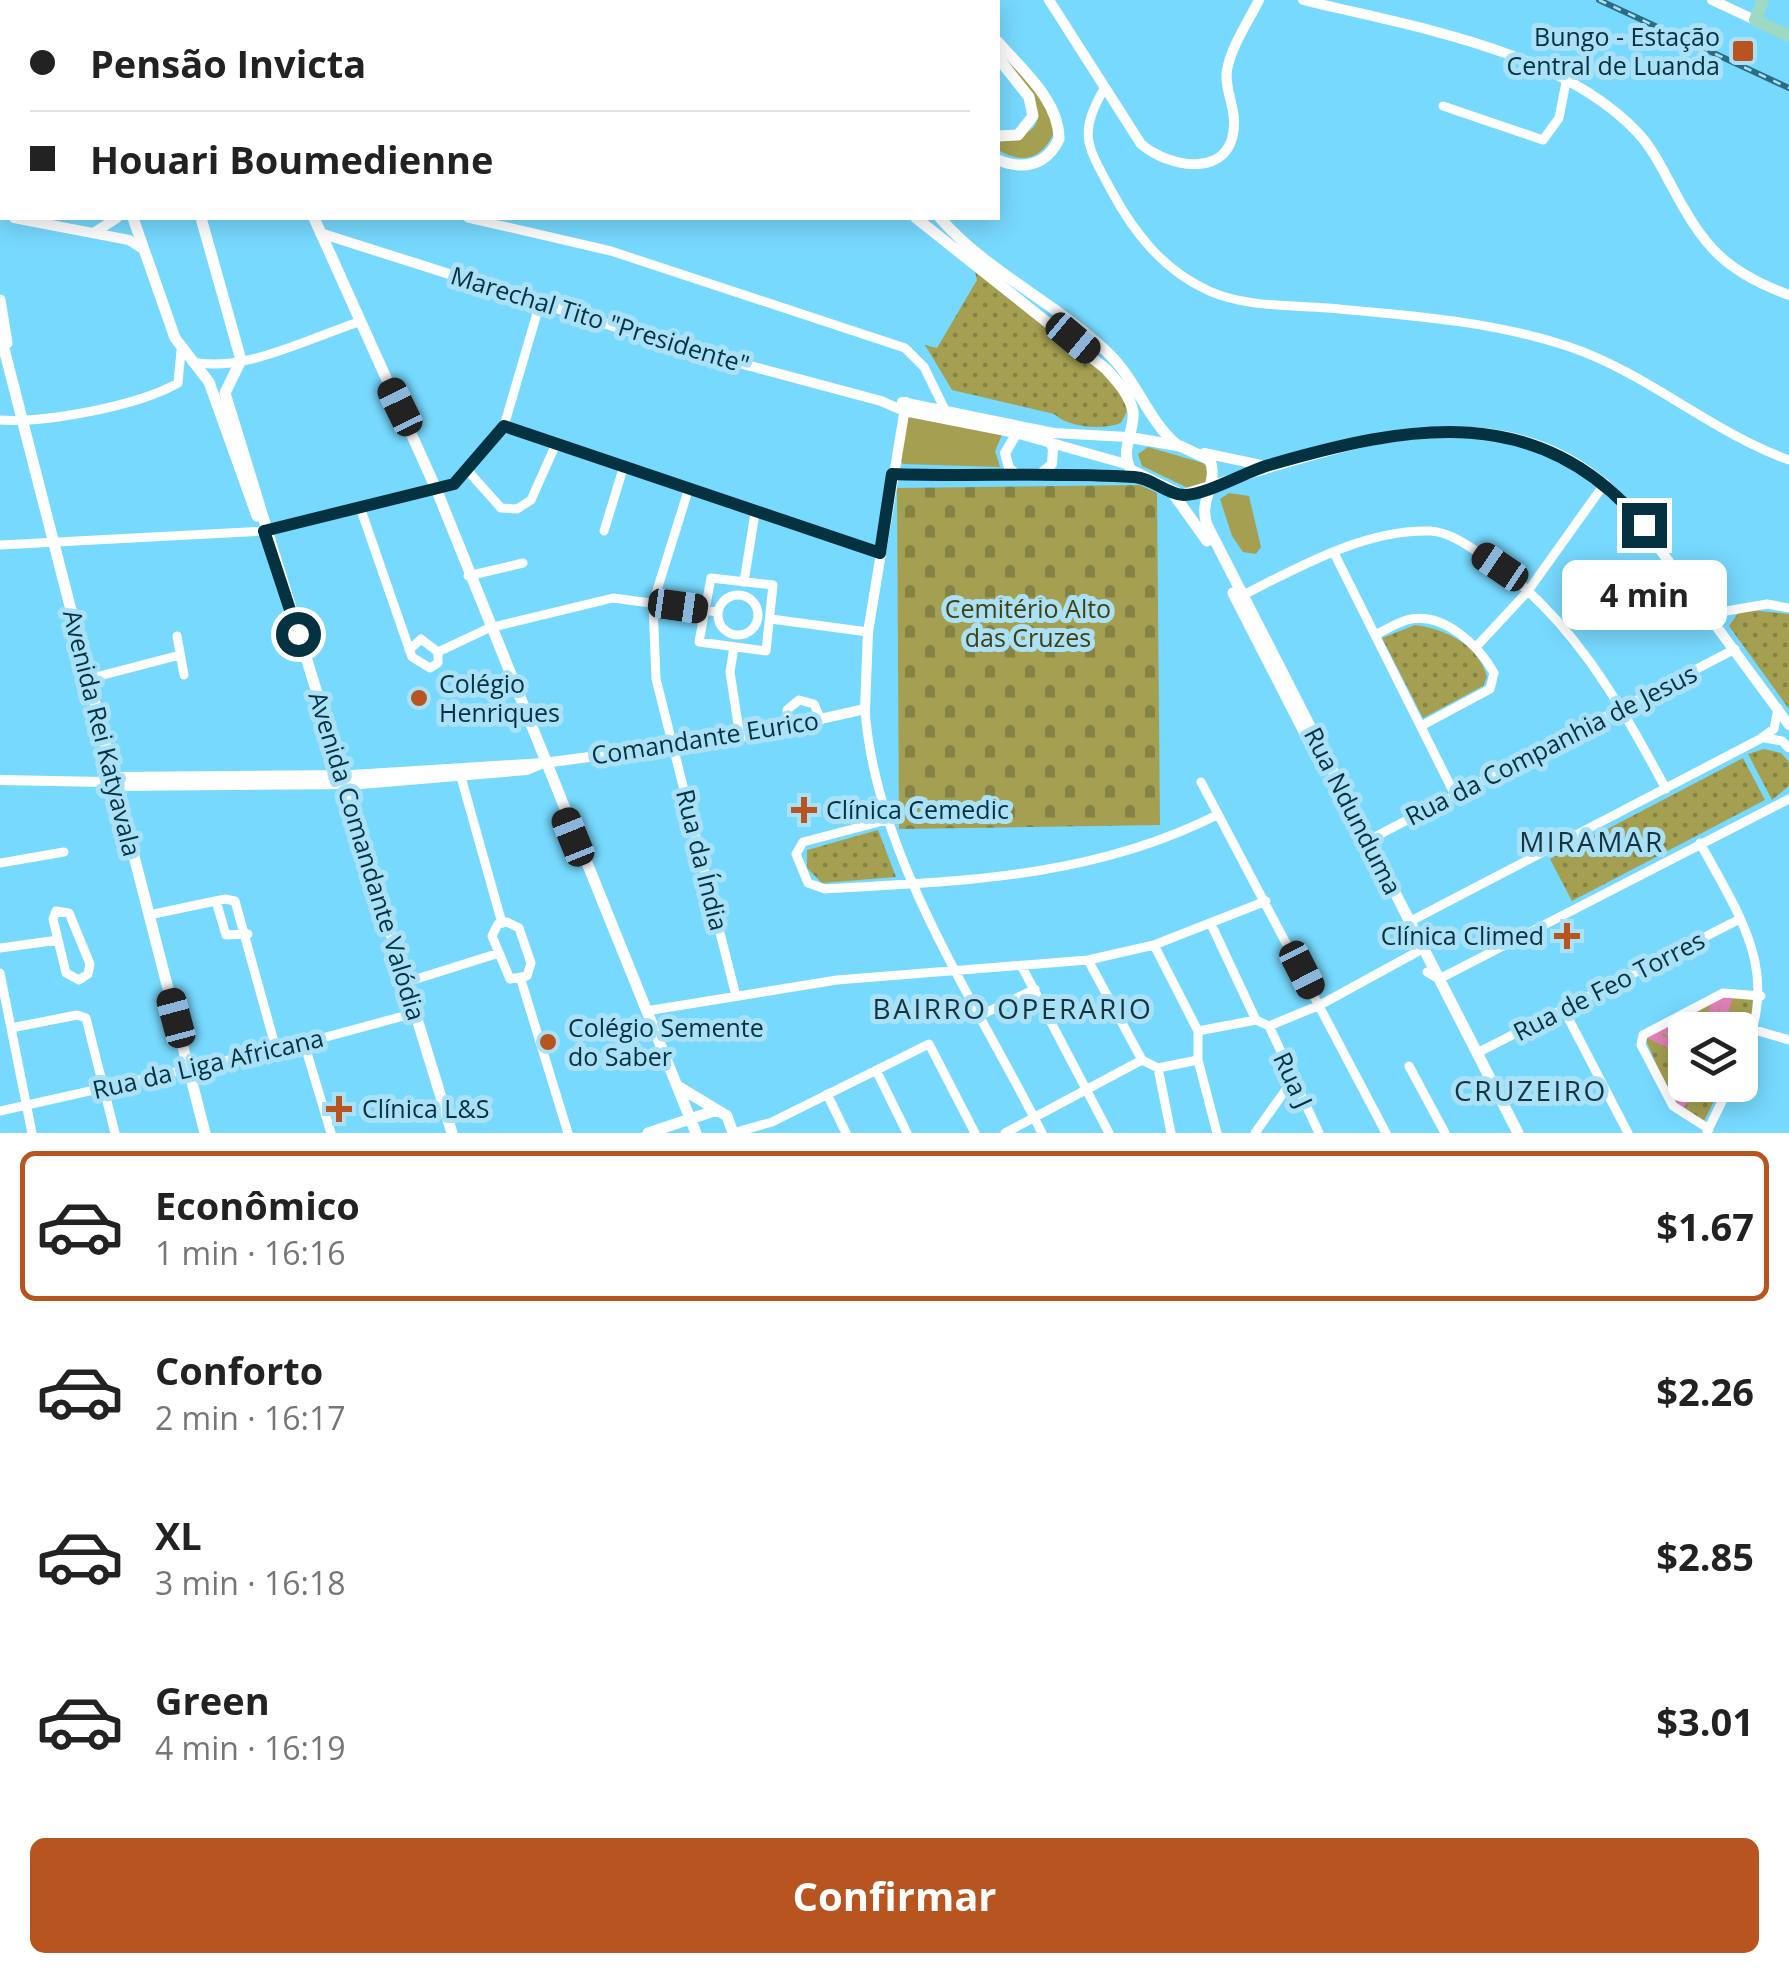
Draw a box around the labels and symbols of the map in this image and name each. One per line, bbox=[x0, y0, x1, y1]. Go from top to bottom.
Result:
place label: Bungo - Estação Central de Luanda bbox=[1506, 19, 1720, 82]
marker: Bungo - Estação Central de Luanda bbox=[1730, 38, 1756, 64]
street label: Marechal Tito "Presidente" bbox=[447, 257, 754, 381]
car bbox=[1040, 307, 1106, 369]
car bbox=[373, 373, 427, 441]
route end bbox=[1622, 503, 1667, 548]
car bbox=[1467, 538, 1533, 596]
callout: 4 min bbox=[1562, 560, 1726, 630]
car bbox=[646, 587, 710, 625]
park label: Cemitério Alto das Cruzes bbox=[945, 591, 1111, 654]
street label: Avenida Rei Katyavala bbox=[56, 606, 150, 860]
route start bbox=[276, 612, 321, 657]
street label: Rua da Companhia de Jesus bbox=[1399, 656, 1702, 833]
place label: Colégio Henriques bbox=[439, 666, 560, 729]
street label: Avenida Comandante Valódia bbox=[302, 687, 434, 1024]
marker: Colégio Henriques bbox=[408, 687, 430, 709]
street label: Comandante Eurico bbox=[589, 702, 821, 772]
street label: Rua Ndunduma bbox=[1297, 721, 1411, 900]
street label: Rua da Índia bbox=[669, 785, 737, 934]
place label: Clínica Cemedic bbox=[826, 792, 1009, 826]
marker: Clínica Cemedic bbox=[791, 797, 817, 823]
car bbox=[548, 804, 598, 870]
district label: MIRAMAR bbox=[1519, 822, 1665, 860]
place label: Clínica Climed bbox=[1381, 918, 1544, 952]
street label: Rua de Feo Torres bbox=[1507, 922, 1710, 1048]
marker: Clínica Climed bbox=[1554, 923, 1580, 949]
car bbox=[1275, 936, 1329, 1004]
car bbox=[154, 985, 198, 1051]
district label: BAIRRO OPERARIO bbox=[873, 989, 1153, 1027]
place label: Colégio Semente do Saber bbox=[568, 1010, 764, 1073]
street label: Rua da Liga Africana bbox=[89, 1020, 327, 1106]
marker: Colégio Semente do Saber bbox=[537, 1031, 559, 1053]
street label: Rua J bbox=[1266, 1046, 1322, 1113]
district label: CRUZEIRO bbox=[1454, 1071, 1608, 1109]
place label: Clínica L&S bbox=[362, 1091, 489, 1125]
marker: Clínica L&S bbox=[326, 1096, 352, 1122]

